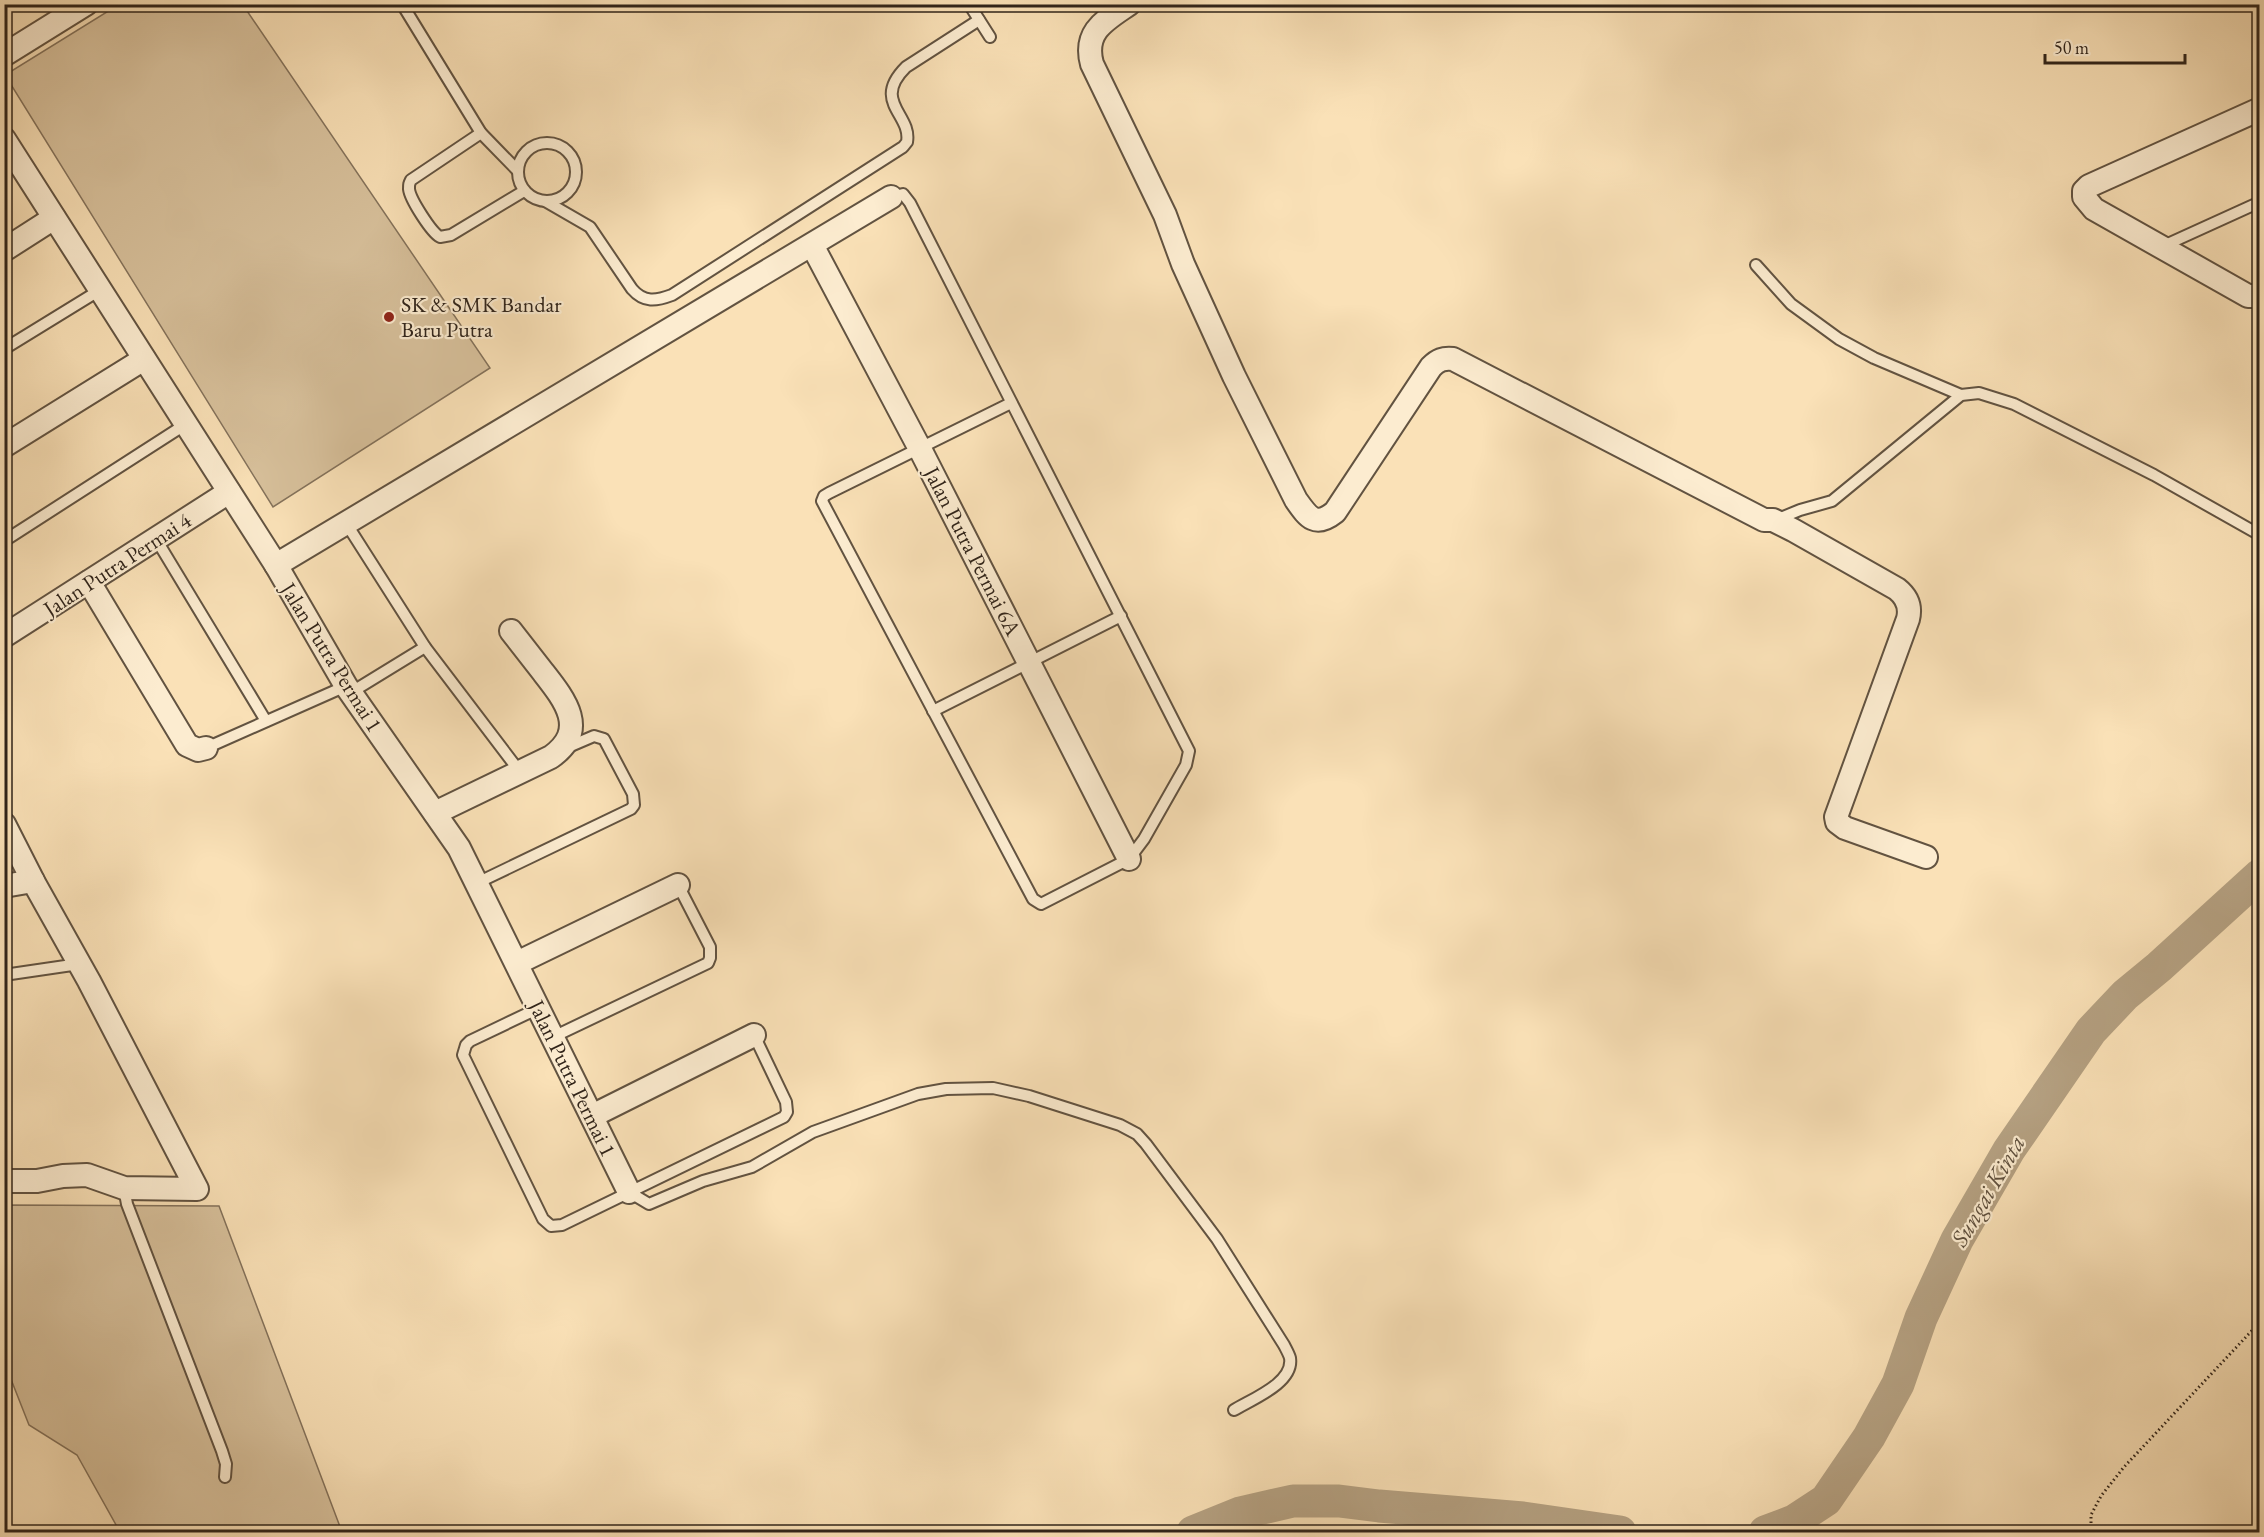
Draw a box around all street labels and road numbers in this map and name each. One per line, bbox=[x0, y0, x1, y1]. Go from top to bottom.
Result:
street label: Jalan Putra Permai 6A bbox=[917, 460, 1028, 641]
street label: Jalan Putra Permai 4 bbox=[36, 506, 197, 624]
street label: Jalan Putra Permai 1 bbox=[273, 575, 389, 737]
street label: Jalan Putra Permai 1 bbox=[521, 993, 623, 1161]

